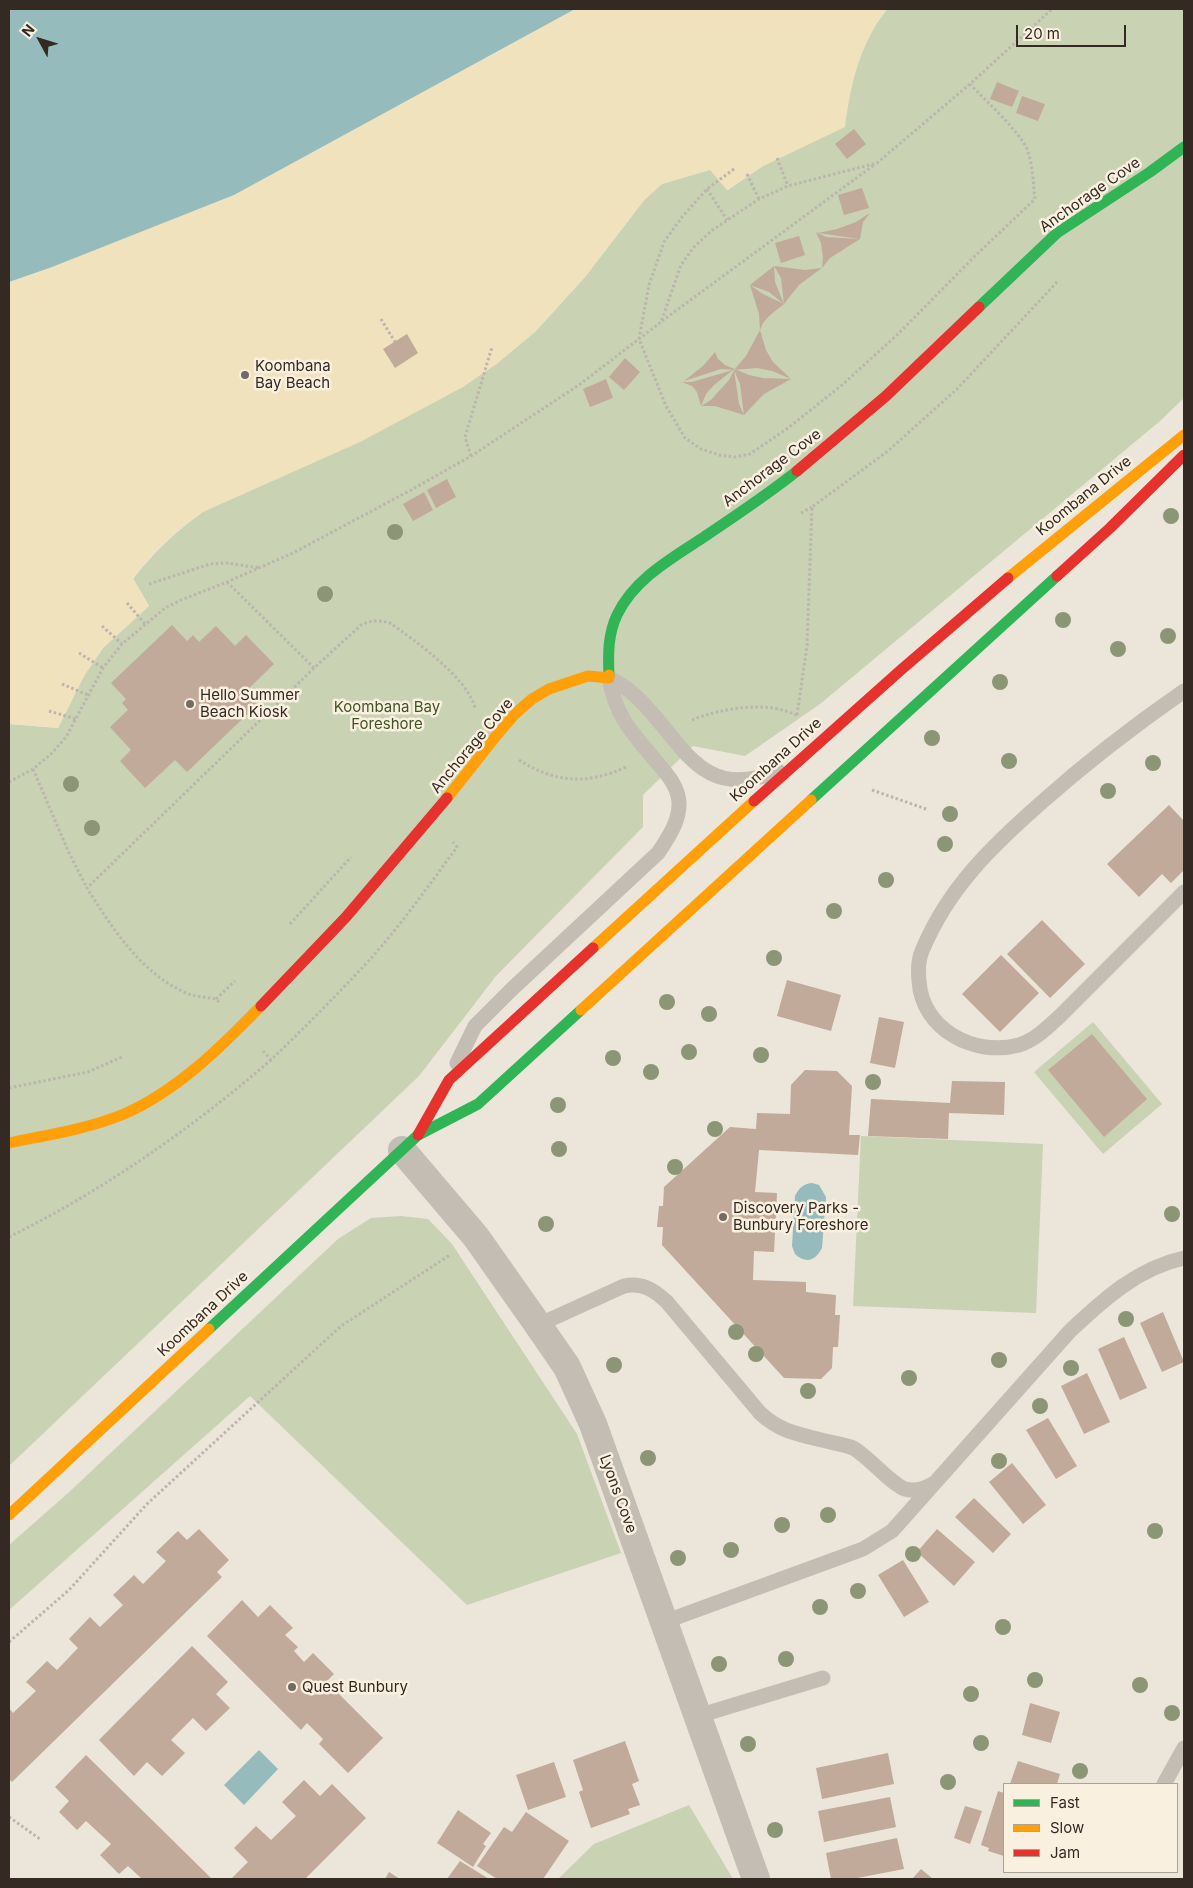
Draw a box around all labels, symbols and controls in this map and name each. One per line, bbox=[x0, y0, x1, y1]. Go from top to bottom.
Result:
north arrow bbox=[15, 15, 65, 65]
scale bar bbox=[1018, 15, 1128, 47]
text: N bbox=[18, 21, 38, 40]
text: 20 m bbox=[1024, 24, 1060, 43]
street label: Anchorage Cove bbox=[1036, 154, 1144, 236]
place label: Koombana Bay Beach bbox=[255, 357, 331, 392]
marker: Koombana Bay Beach bbox=[239, 369, 251, 381]
street label: Anchorage Cove bbox=[719, 425, 825, 511]
street label: Koombana Drive bbox=[1033, 452, 1135, 540]
place label: Hello Summer Beach Kiosk bbox=[200, 686, 300, 721]
street label: Anchorage Cove bbox=[427, 695, 517, 797]
marker: Hello Summer Beach Kiosk bbox=[184, 698, 196, 710]
park label: Koombana Bay Foreshore bbox=[334, 698, 440, 733]
street label: Koombana Drive bbox=[726, 714, 826, 806]
place label: Discovery Parks - Bunbury Foreshore bbox=[733, 1199, 868, 1234]
marker: Discovery Parks - Bunbury Foreshore bbox=[717, 1211, 729, 1223]
street label: Koombana Drive bbox=[154, 1267, 252, 1361]
street label: Lyons Cove bbox=[595, 1452, 641, 1536]
place label: Quest Bunbury bbox=[302, 1678, 408, 1696]
marker: Quest Bunbury bbox=[286, 1681, 298, 1693]
legend bbox=[1003, 1783, 1178, 1873]
text: Fast bbox=[1050, 1793, 1080, 1812]
text: Slow bbox=[1050, 1818, 1084, 1837]
text: Jam bbox=[1050, 1843, 1080, 1862]

